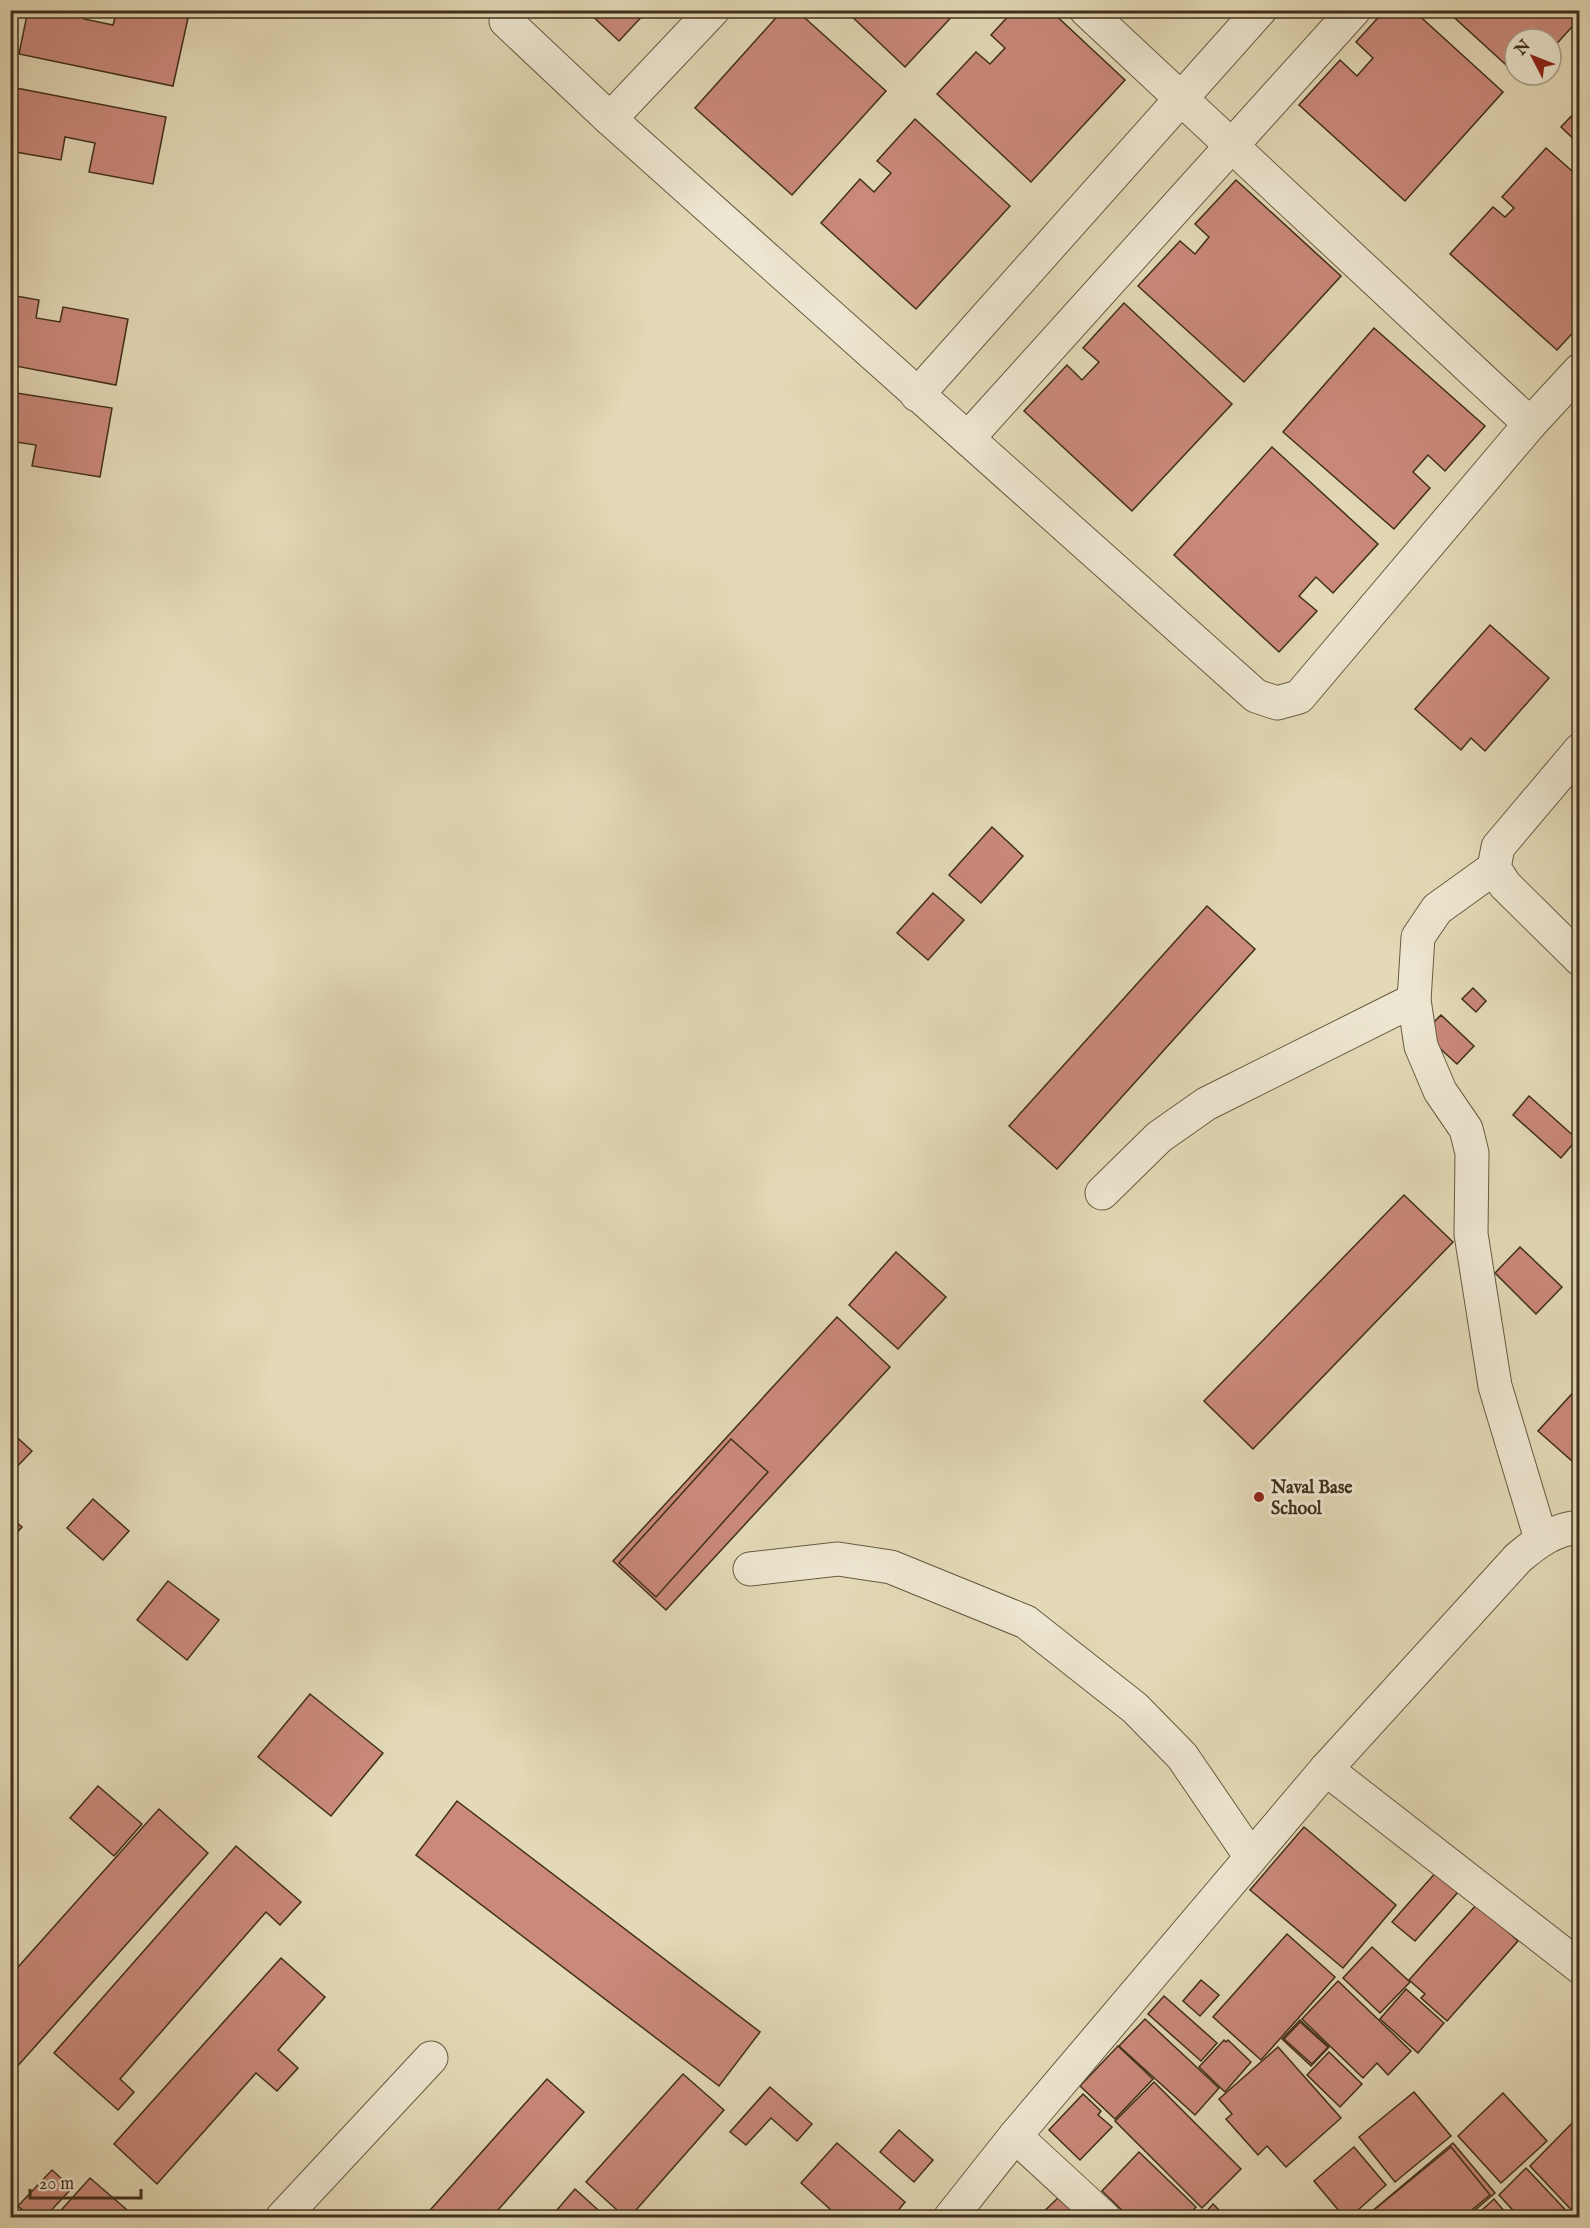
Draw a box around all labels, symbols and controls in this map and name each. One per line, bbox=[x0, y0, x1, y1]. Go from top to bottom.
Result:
north arrow bbox=[1503, 27, 1563, 87]
text: N bbox=[1511, 36, 1536, 61]
place label: Naval Base School bbox=[1270, 1477, 1353, 1521]
marker: Naval Base School bbox=[1252, 1490, 1266, 1504]
scale bar bbox=[30, 2162, 141, 2200]
text: 20 m bbox=[39, 2173, 74, 2196]

